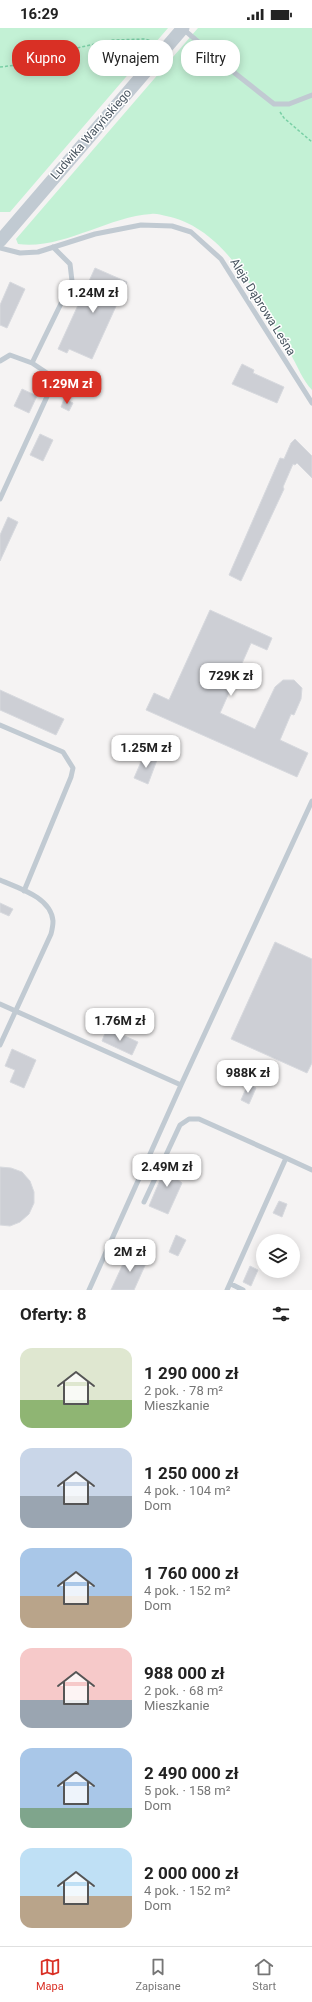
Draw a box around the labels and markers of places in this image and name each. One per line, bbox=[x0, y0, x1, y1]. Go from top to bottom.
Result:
pin: 1.24M zł bbox=[52, 280, 134, 314]
pin: 1.29M zł bbox=[26, 371, 108, 405]
pin: 729K zł bbox=[194, 663, 268, 697]
pin: 1.25M zł bbox=[105, 735, 187, 769]
pin: 1.76M zł bbox=[79, 1008, 161, 1042]
pin: 988K zł bbox=[211, 1060, 285, 1094]
pin: 2.49M zł bbox=[126, 1154, 208, 1188]
pin: 2M zł bbox=[102, 1239, 158, 1273]

